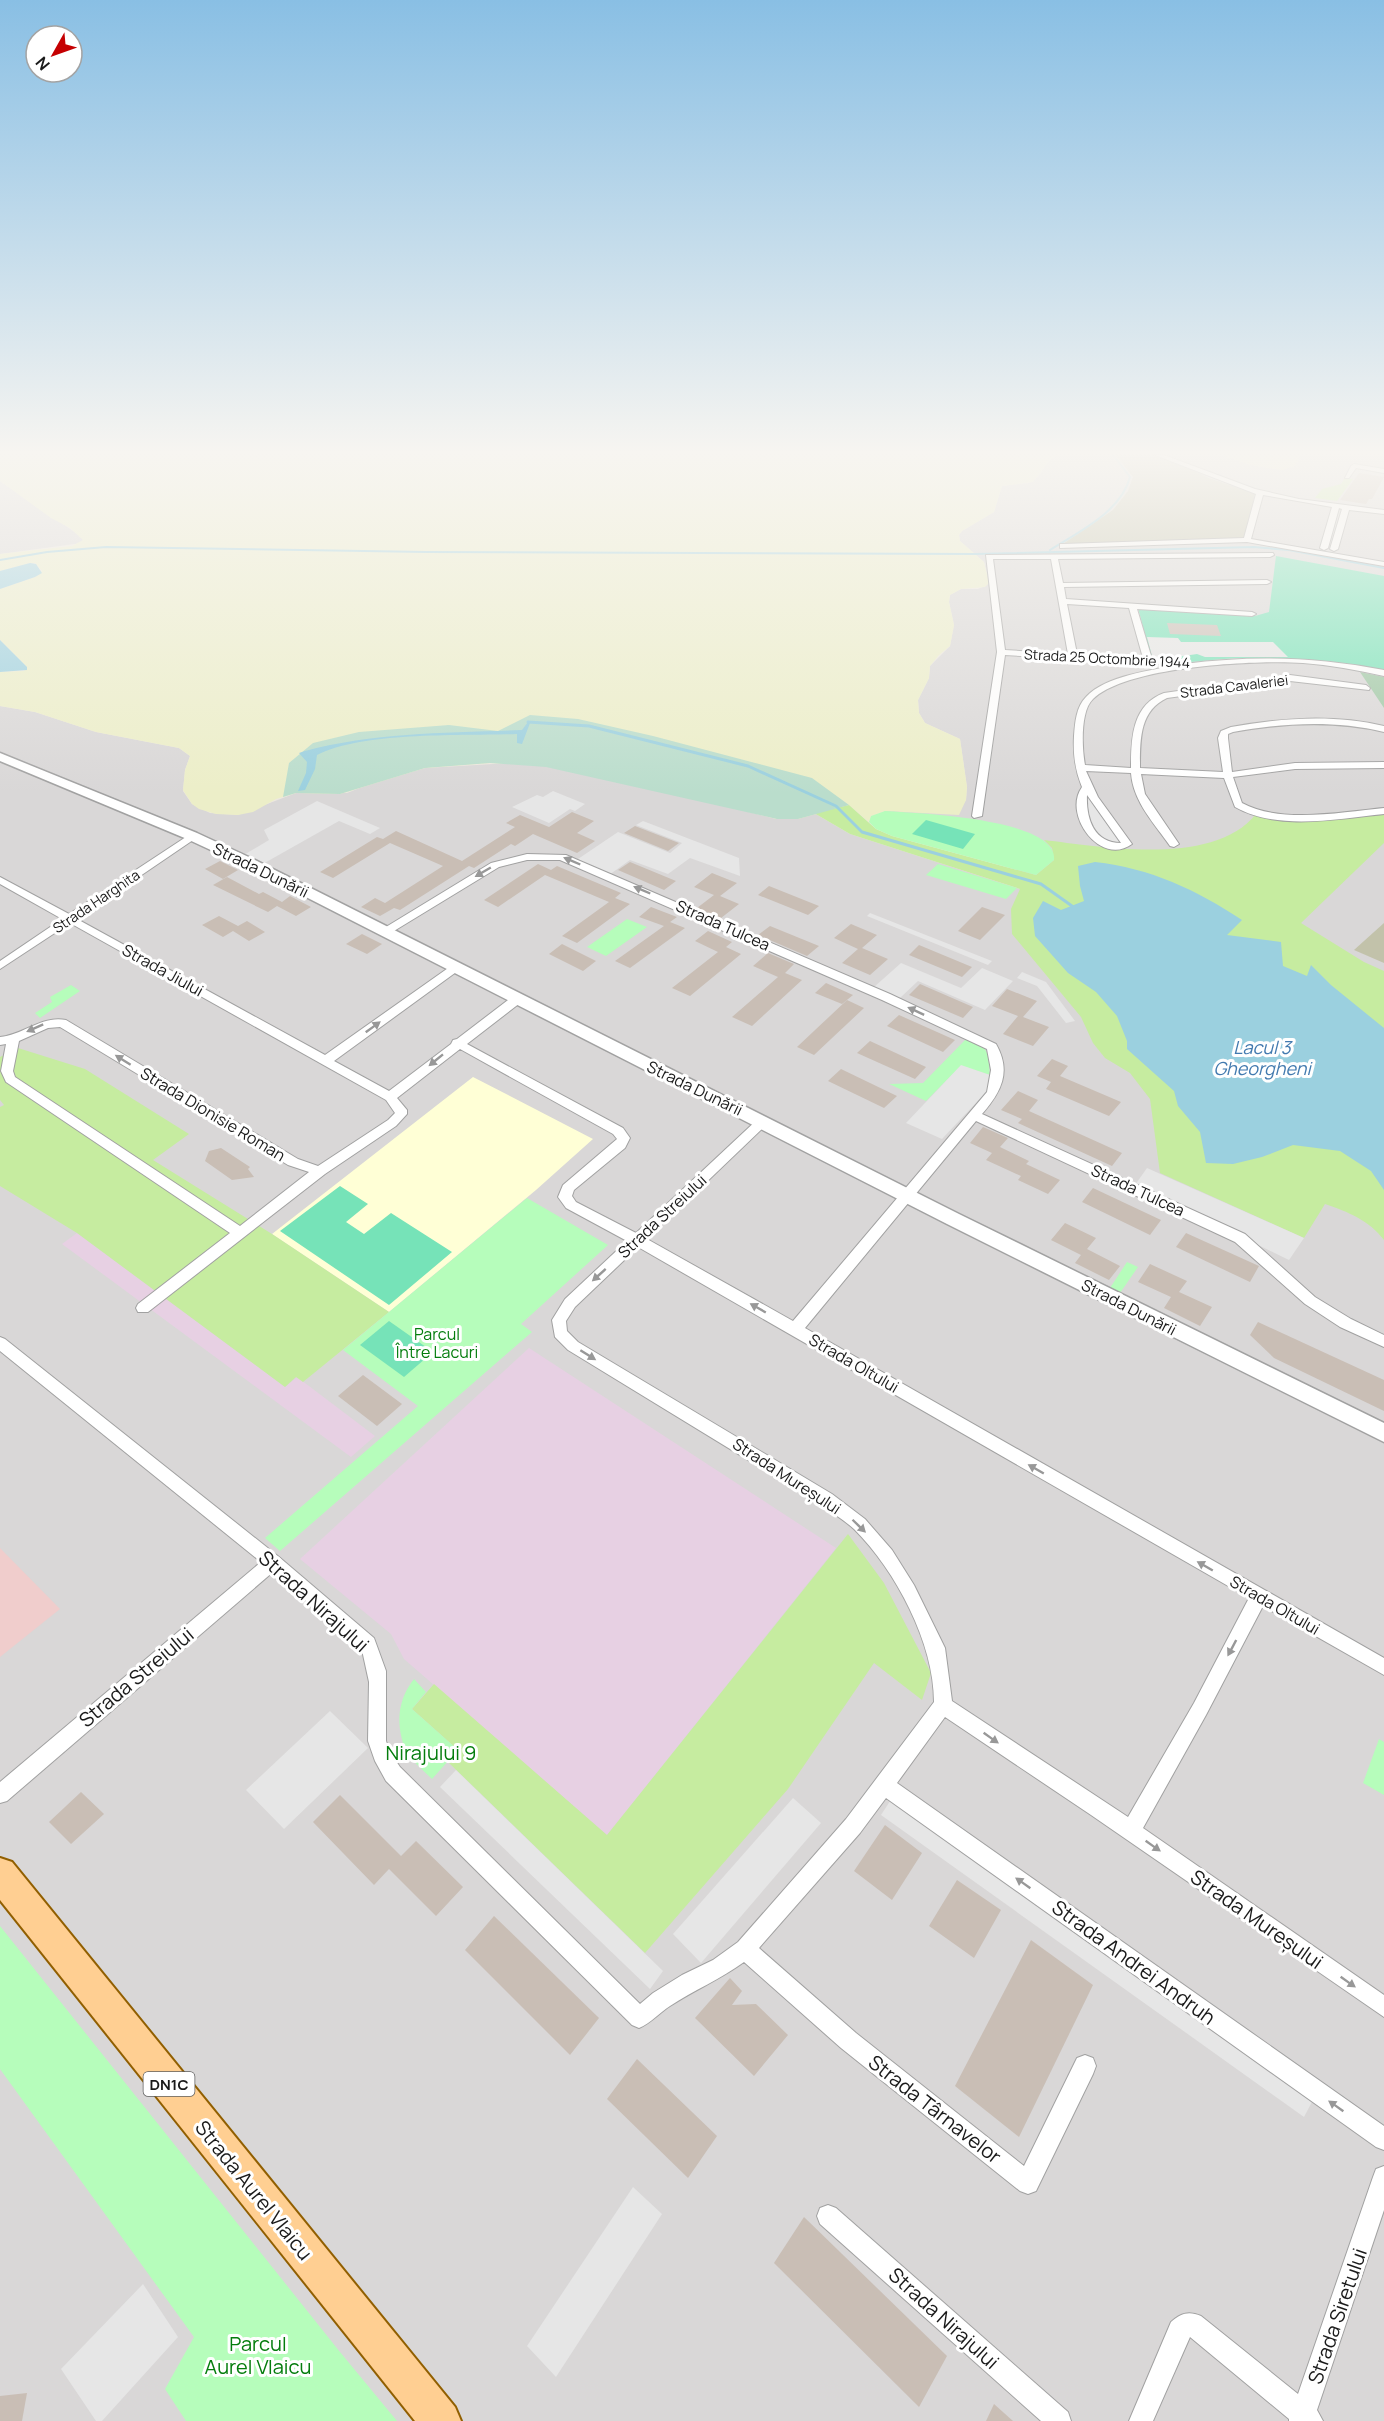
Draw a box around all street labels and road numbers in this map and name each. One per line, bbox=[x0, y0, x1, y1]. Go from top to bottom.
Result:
street label: Strada 25 Octombrie 1944 bbox=[1023, 644, 1191, 672]
street label: Strada Cavaleriei bbox=[1179, 670, 1289, 702]
street label: Strada Dunării bbox=[209, 837, 313, 903]
street label: Strada Harghita bbox=[49, 865, 143, 937]
street label: Strada Tulcea bbox=[672, 894, 774, 956]
street label: Strada Jiului bbox=[118, 939, 208, 1001]
street label: Strada Dunării bbox=[643, 1055, 747, 1121]
street label: Strada Dionisie Roman bbox=[136, 1062, 290, 1166]
street label: Strada Tulcea bbox=[1088, 1159, 1188, 1221]
street label: Strada Streiului bbox=[613, 1169, 711, 1263]
street label: Strada Dunării bbox=[1078, 1274, 1180, 1340]
street label: Strada Oltului bbox=[805, 1328, 903, 1398]
street label: Strada Mureșului bbox=[729, 1433, 845, 1519]
street label: Strada Nirajului bbox=[253, 1544, 375, 1658]
street label: Strada Oltului bbox=[1226, 1570, 1324, 1640]
street label: Strada Streiului bbox=[73, 1621, 199, 1733]
street label: Strada Mureșului bbox=[1185, 1863, 1329, 1975]
street label: Strada Andrei Andruh bbox=[1047, 1893, 1221, 2031]
street label: Strada Târnavelor bbox=[863, 2049, 1007, 2169]
road number: DN1C bbox=[144, 2072, 195, 2096]
street label: Strada Aurel Vlaicu bbox=[189, 2115, 319, 2265]
street label: Strada Siretului bbox=[1301, 2244, 1373, 2388]
street label: Strada Nirajului bbox=[883, 2261, 1005, 2375]

